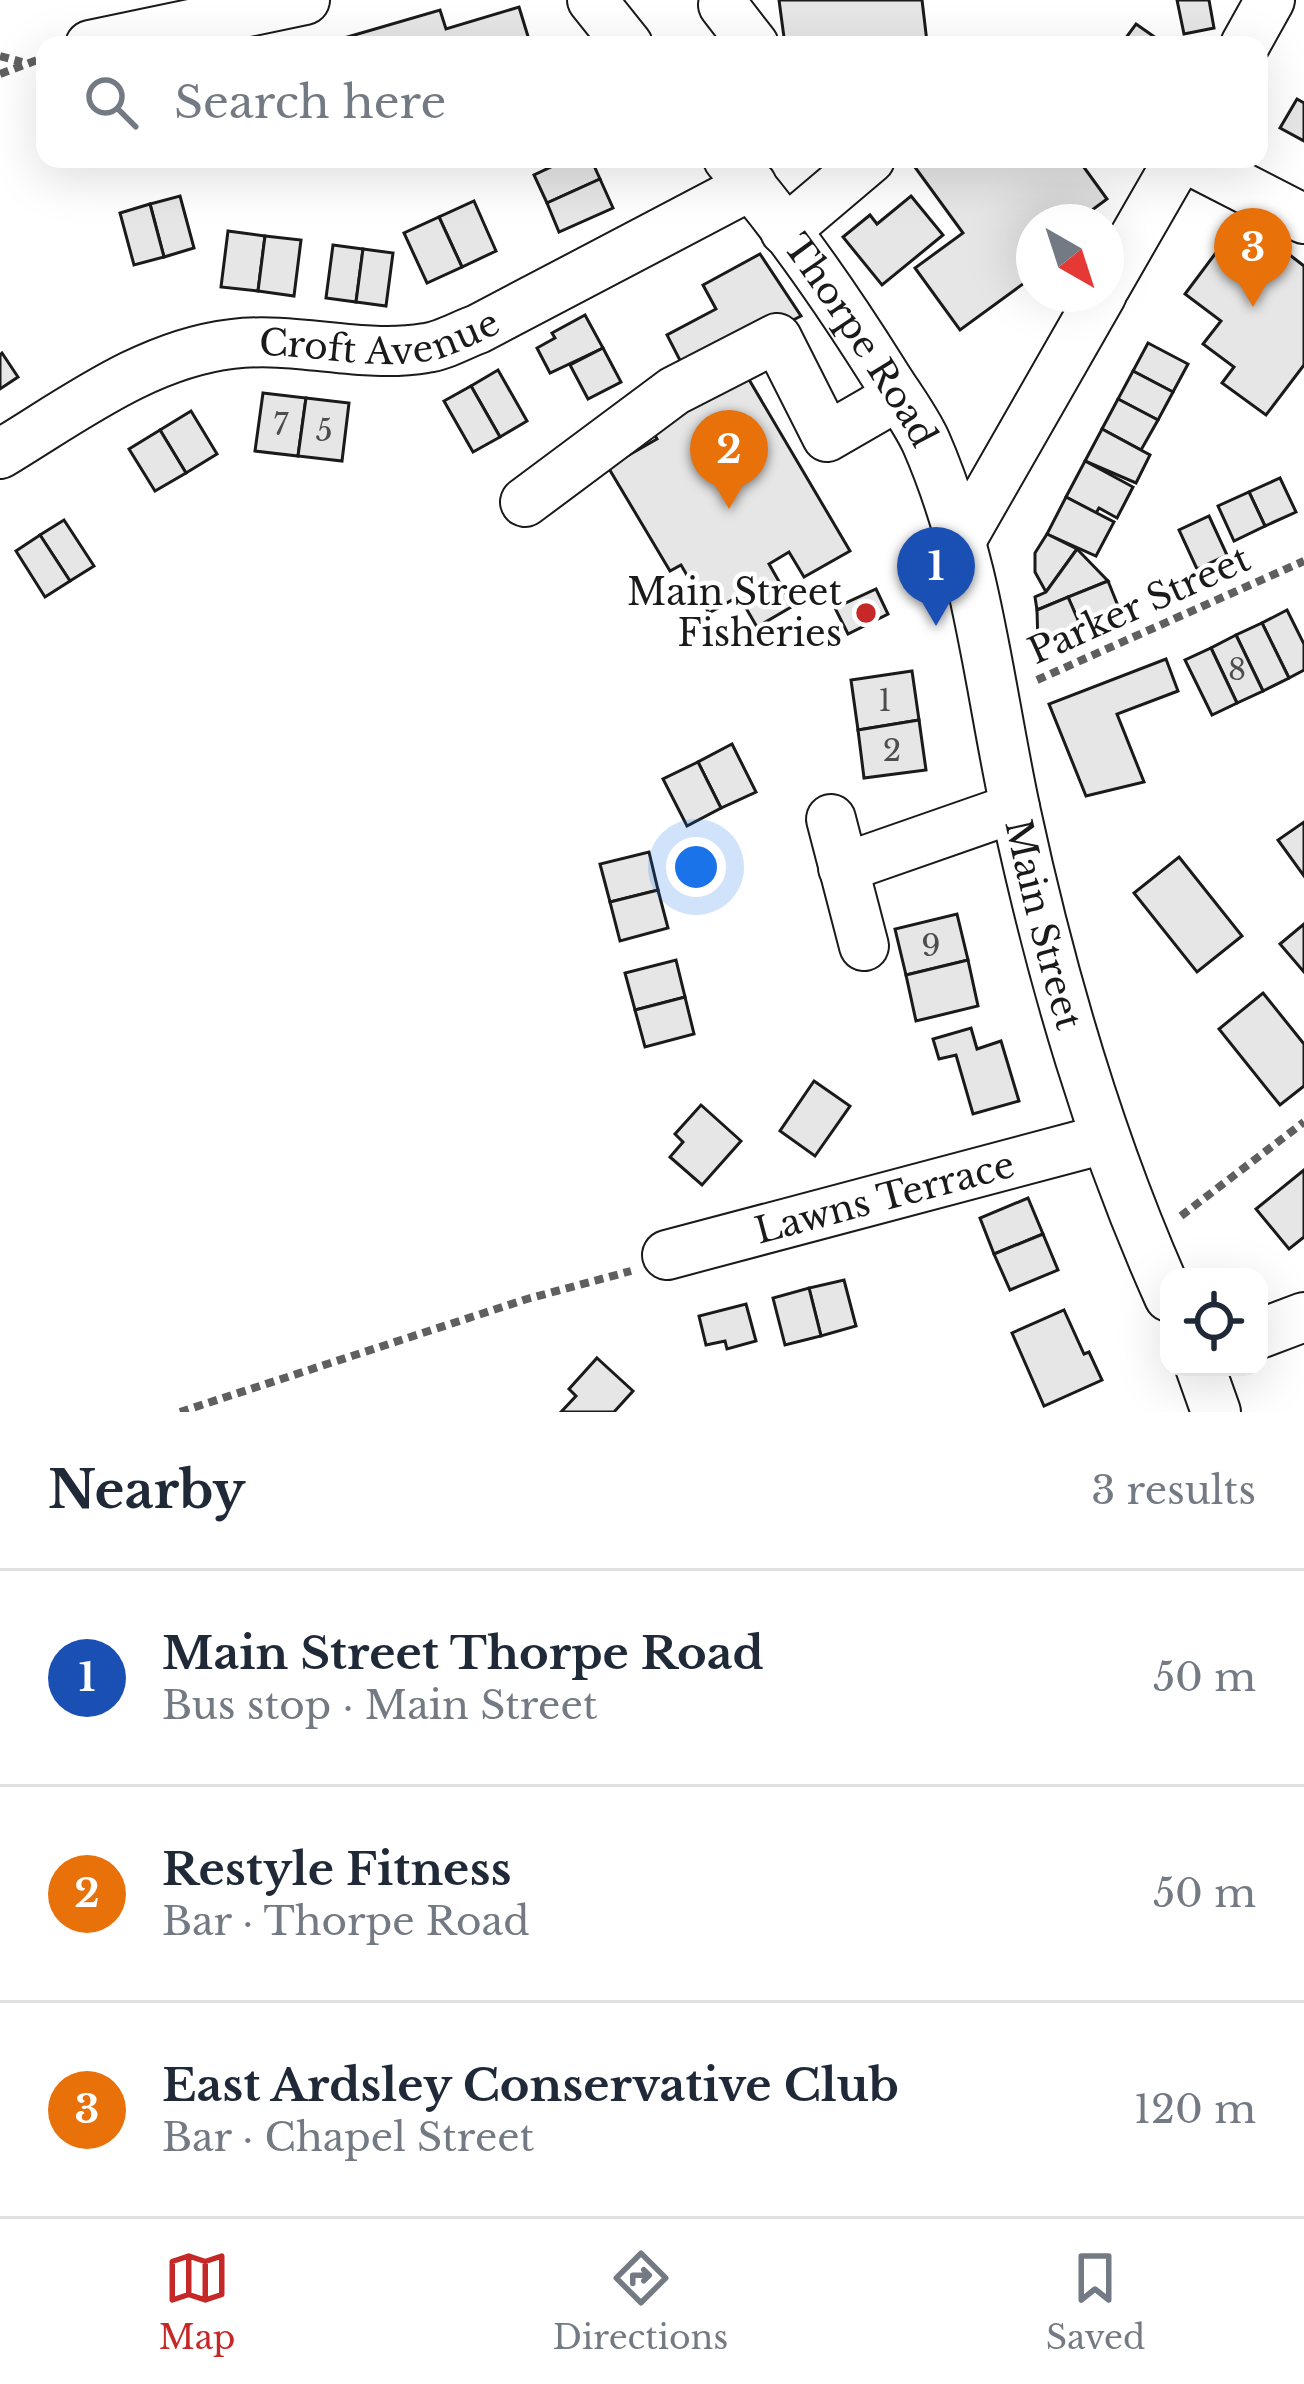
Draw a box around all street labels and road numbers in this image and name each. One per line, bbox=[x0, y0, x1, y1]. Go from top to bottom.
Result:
street label: Thorpe Road bbox=[774, 225, 947, 454]
street label: Croft Avenue bbox=[258, 299, 507, 374]
street label: Parker Street bbox=[1021, 536, 1257, 674]
street label: Main Street bbox=[996, 815, 1092, 1035]
street label: Lawns Terrace bbox=[750, 1141, 1019, 1253]

